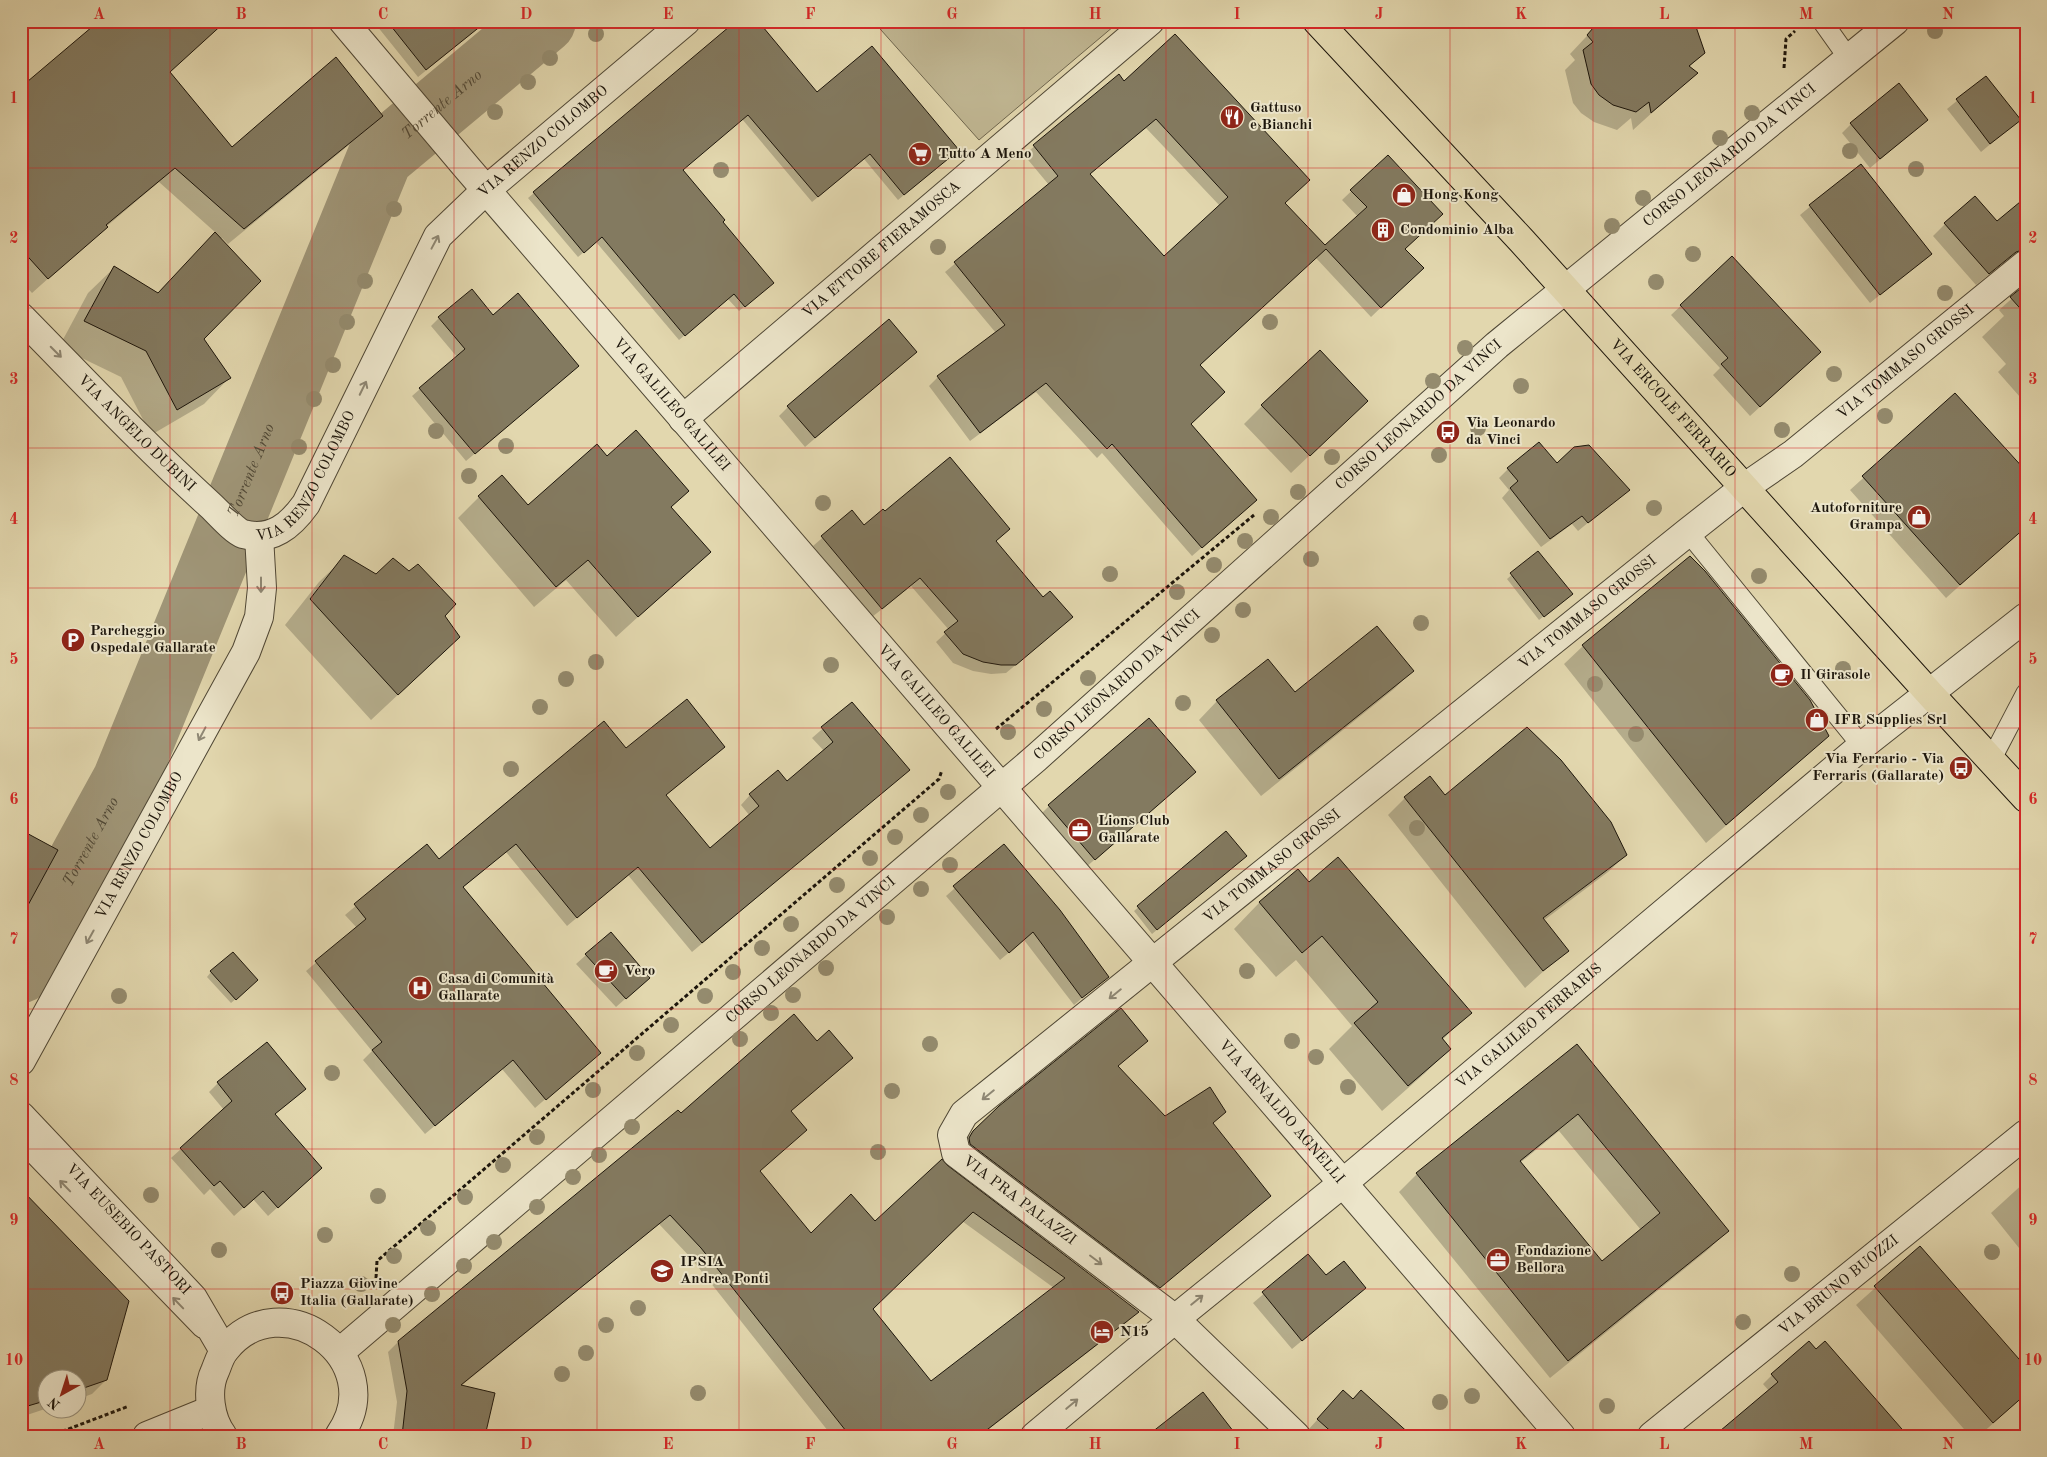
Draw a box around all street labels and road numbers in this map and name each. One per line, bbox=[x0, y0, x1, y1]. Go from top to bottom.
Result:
street label: CORSO LEONARDO DA VINCI bbox=[1641, 81, 1819, 230]
street label: VIA RENZO COLOMBO bbox=[475, 83, 611, 201]
street label: VIA ETTORE FIERAMOSCA bbox=[800, 178, 964, 321]
street label: VIA TOMMASO GROSSI bbox=[1834, 302, 1977, 422]
street label: VIA GALILEO GALILEI bbox=[610, 335, 733, 474]
street label: VIA ERCOLE FERRARIO bbox=[1607, 336, 1739, 480]
street label: CORSO LEONARDO DA VINCI bbox=[1333, 337, 1505, 493]
street label: VIA ANGELO DUBINI bbox=[75, 372, 198, 495]
street label: VIA RENZO COLOMBO bbox=[255, 409, 358, 544]
street label: VIA TOMMASO GROSSI bbox=[1516, 553, 1659, 672]
street label: CORSO LEONARDO DA VINCI bbox=[1031, 607, 1203, 763]
street label: VIA GALILEO GALILEI bbox=[875, 642, 997, 781]
street label: VIA RENZO COLOMBO bbox=[93, 770, 186, 921]
street label: VIA TOMMASO GROSSI bbox=[1200, 807, 1344, 926]
street label: CORSO LEONARDO DA VINCI bbox=[723, 874, 898, 1026]
street label: VIA GALILEO FERRARIS bbox=[1453, 961, 1605, 1092]
street label: VIA ARNALDO AGNELLI bbox=[1216, 1037, 1347, 1187]
street label: VIA PRA PALAZZI bbox=[960, 1154, 1078, 1248]
street label: VIA EUSEBIO PASTORI bbox=[63, 1161, 193, 1298]
street label: VIA BRUNO BUOZZI bbox=[1776, 1232, 1902, 1338]

